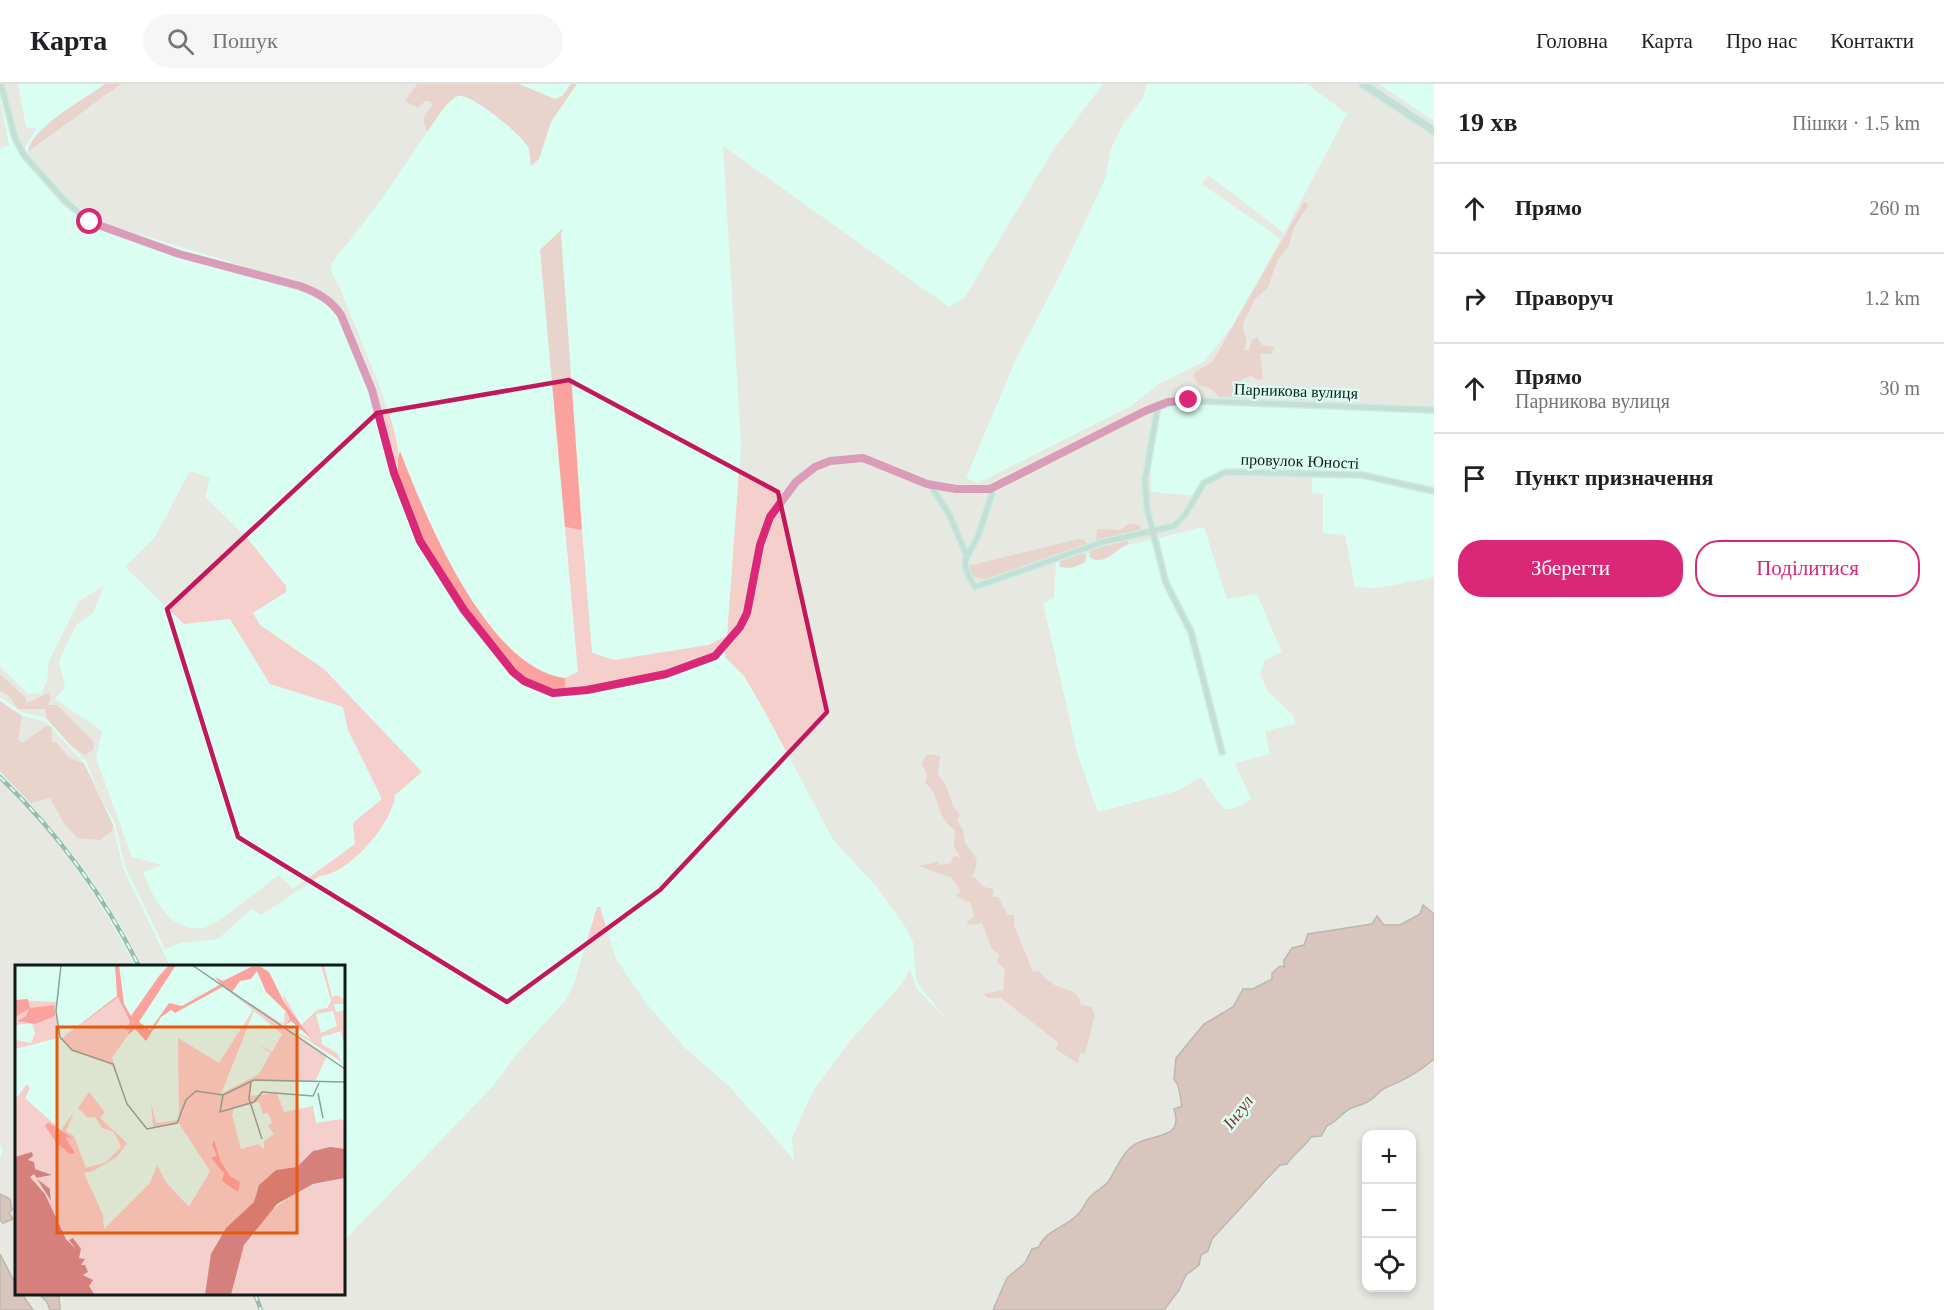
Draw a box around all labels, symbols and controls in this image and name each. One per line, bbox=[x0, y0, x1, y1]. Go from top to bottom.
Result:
search box bbox=[143, 14, 563, 68]
text: Карта bbox=[30, 25, 107, 56]
icon: search bbox=[164, 25, 197, 58]
text: Пошук bbox=[212, 28, 278, 53]
text: Головна bbox=[1536, 29, 1608, 53]
text: Карта bbox=[1641, 29, 1693, 53]
text: Про нас bbox=[1726, 29, 1797, 53]
text: Контакти bbox=[1830, 29, 1914, 53]
text: 19 хв bbox=[1458, 108, 1518, 137]
text: Пішки · 1.5 km bbox=[1792, 112, 1920, 134]
icon: ahead bbox=[1458, 192, 1491, 225]
text: Прямо bbox=[1515, 195, 1582, 220]
text: 260 m bbox=[1869, 197, 1920, 219]
route start bbox=[76, 208, 102, 234]
icon: right bbox=[1458, 282, 1491, 315]
text: Праворуч bbox=[1515, 285, 1613, 310]
text: 1.2 km bbox=[1864, 287, 1920, 309]
text: Прямо bbox=[1515, 364, 1582, 389]
icon: ahead bbox=[1458, 372, 1491, 405]
text: 30 m bbox=[1879, 377, 1920, 399]
street label: Парникова вулиця bbox=[1234, 380, 1359, 403]
route end bbox=[1175, 386, 1201, 412]
text: Парникова вулиця bbox=[1515, 390, 1670, 412]
street label: провулок Юності bbox=[1240, 450, 1360, 473]
icon: arrive bbox=[1458, 462, 1491, 495]
text: Пункт призначення bbox=[1515, 465, 1713, 490]
button: Зберегти bbox=[1458, 540, 1683, 597]
button: Поділитися bbox=[1695, 540, 1920, 597]
inset map bbox=[15, 965, 345, 1295]
water label: Інгул bbox=[1218, 1091, 1257, 1134]
map controls bbox=[1362, 1130, 1416, 1292]
button: + bbox=[1362, 1130, 1416, 1184]
button: − bbox=[1362, 1184, 1416, 1238]
button: locate bbox=[1362, 1238, 1416, 1292]

